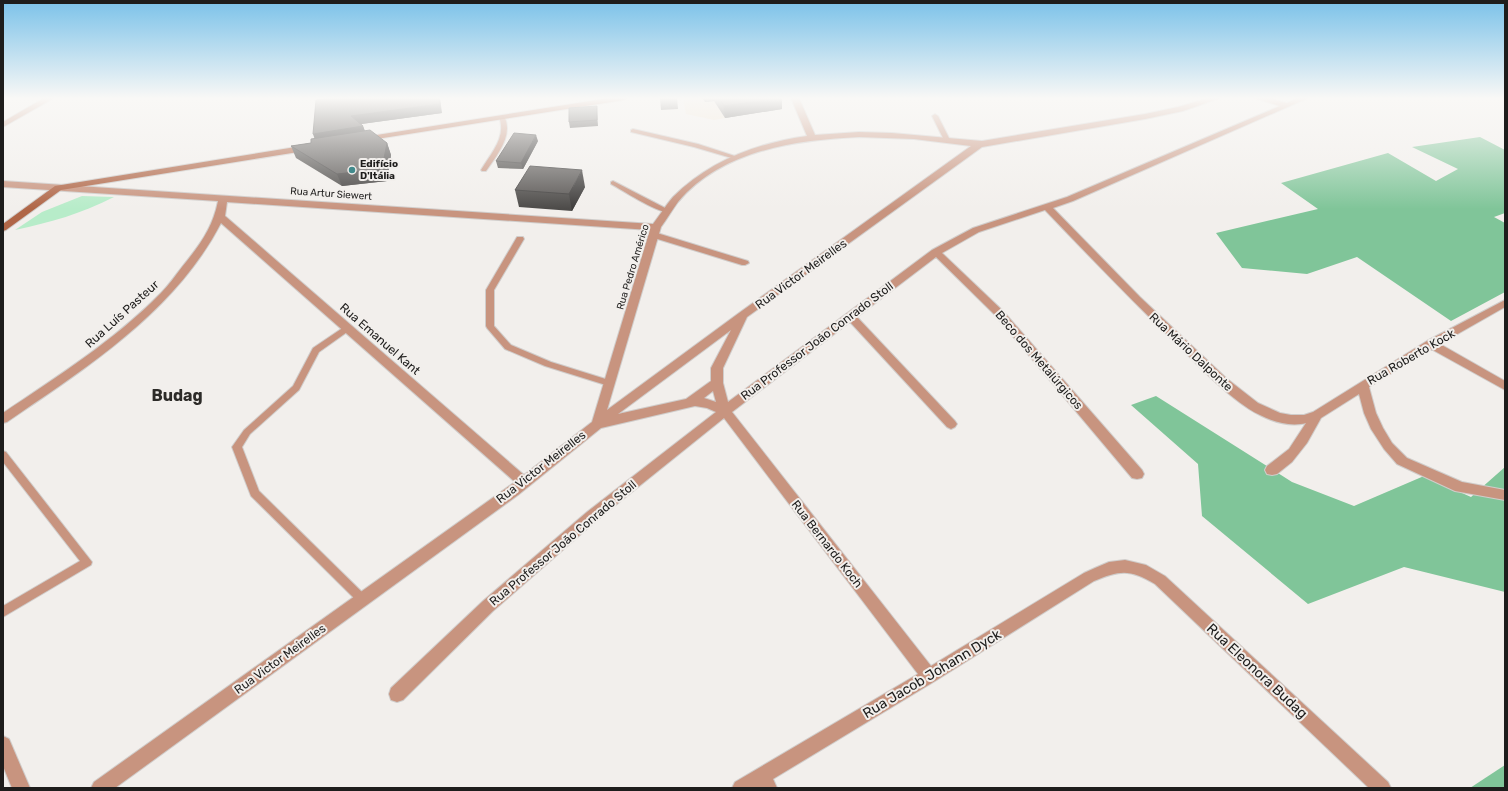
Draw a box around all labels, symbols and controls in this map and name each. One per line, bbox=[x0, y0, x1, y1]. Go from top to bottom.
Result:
place label: Edifício D'Itália bbox=[360, 158, 398, 182]
marker: Edifício D'Itália bbox=[347, 165, 357, 175]
street label: Rua Artur Siewert bbox=[290, 185, 372, 203]
street label: Rua Pedro Américo bbox=[614, 223, 652, 311]
street label: Rua Victor Meirelles bbox=[753, 236, 849, 312]
street label: Rua Luís Pasteur bbox=[82, 277, 162, 351]
street label: Rua Professor João Conrado Stoll bbox=[738, 279, 896, 403]
street label: Rua Emanuel Kant bbox=[337, 300, 423, 378]
street label: Beco dos Metalúrgicos bbox=[992, 308, 1086, 412]
street label: Rua Mário Dalponte bbox=[1147, 310, 1236, 394]
street label: Rua Roberto Kock bbox=[1365, 326, 1458, 388]
district label: Budag bbox=[151, 386, 203, 405]
street label: Rua Victor Meirelles bbox=[494, 428, 588, 506]
street label: Rua Professor João Conrado Stoll bbox=[487, 477, 639, 609]
street label: Rua Bernardo Koch bbox=[789, 498, 865, 590]
street label: Rua Eleonora Budag bbox=[1203, 620, 1311, 722]
street label: Rua Victor Meirelles bbox=[232, 621, 328, 697]
street label: Rua Jacob Johann Dyck bbox=[860, 626, 1005, 722]

